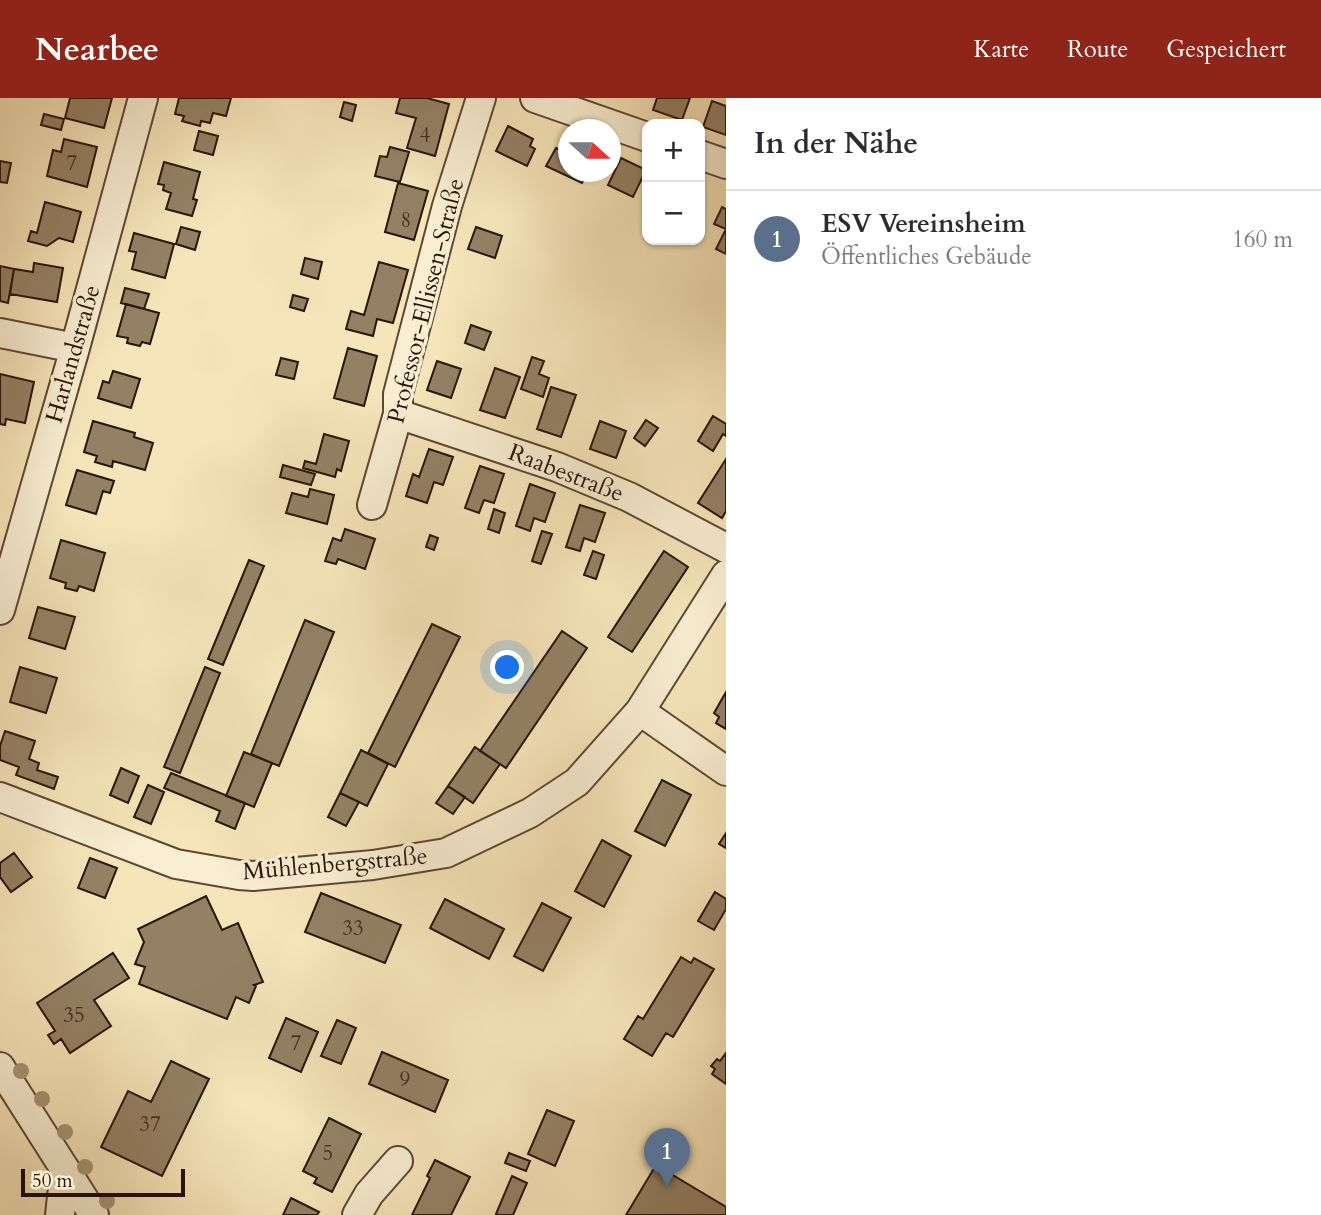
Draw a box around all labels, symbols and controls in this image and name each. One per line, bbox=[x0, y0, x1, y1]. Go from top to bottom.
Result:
text: Nearbee bbox=[35, 27, 159, 72]
text: Karte bbox=[974, 33, 1029, 66]
text: Route bbox=[1067, 33, 1128, 66]
text: Gespeichert bbox=[1166, 33, 1286, 66]
north arrow bbox=[558, 119, 621, 182]
map controls bbox=[642, 119, 705, 245]
button: + bbox=[642, 119, 705, 182]
house number: 4 bbox=[420, 121, 431, 150]
text: In der Nähe bbox=[754, 123, 918, 164]
house number: 7 bbox=[67, 149, 78, 178]
street label: Professor-Ellissen-Straße bbox=[380, 175, 472, 427]
button: − bbox=[642, 182, 705, 245]
house number: 8 bbox=[401, 206, 411, 235]
text: ESV Vereinsheim bbox=[821, 206, 1026, 241]
text: 1 bbox=[771, 224, 783, 255]
text: 160 m bbox=[1232, 224, 1293, 255]
text: Öffentliches Gebäude bbox=[821, 241, 1032, 272]
street label: Harlandstraße bbox=[38, 281, 108, 427]
street label: Raabestraße bbox=[504, 436, 628, 510]
your location bbox=[490, 650, 524, 684]
street label: Mühlenbergstraße bbox=[241, 839, 429, 889]
house number: 33 bbox=[342, 914, 364, 943]
house number: 35 bbox=[63, 1001, 85, 1030]
house number: 7 bbox=[291, 1029, 302, 1058]
house number: 9 bbox=[400, 1065, 411, 1094]
house number: 37 bbox=[139, 1110, 161, 1139]
pin: 1 bbox=[644, 1128, 690, 1186]
house number: 5 bbox=[323, 1139, 333, 1168]
scale bar bbox=[21, 1166, 186, 1198]
text: 50 m bbox=[32, 1168, 73, 1194]

